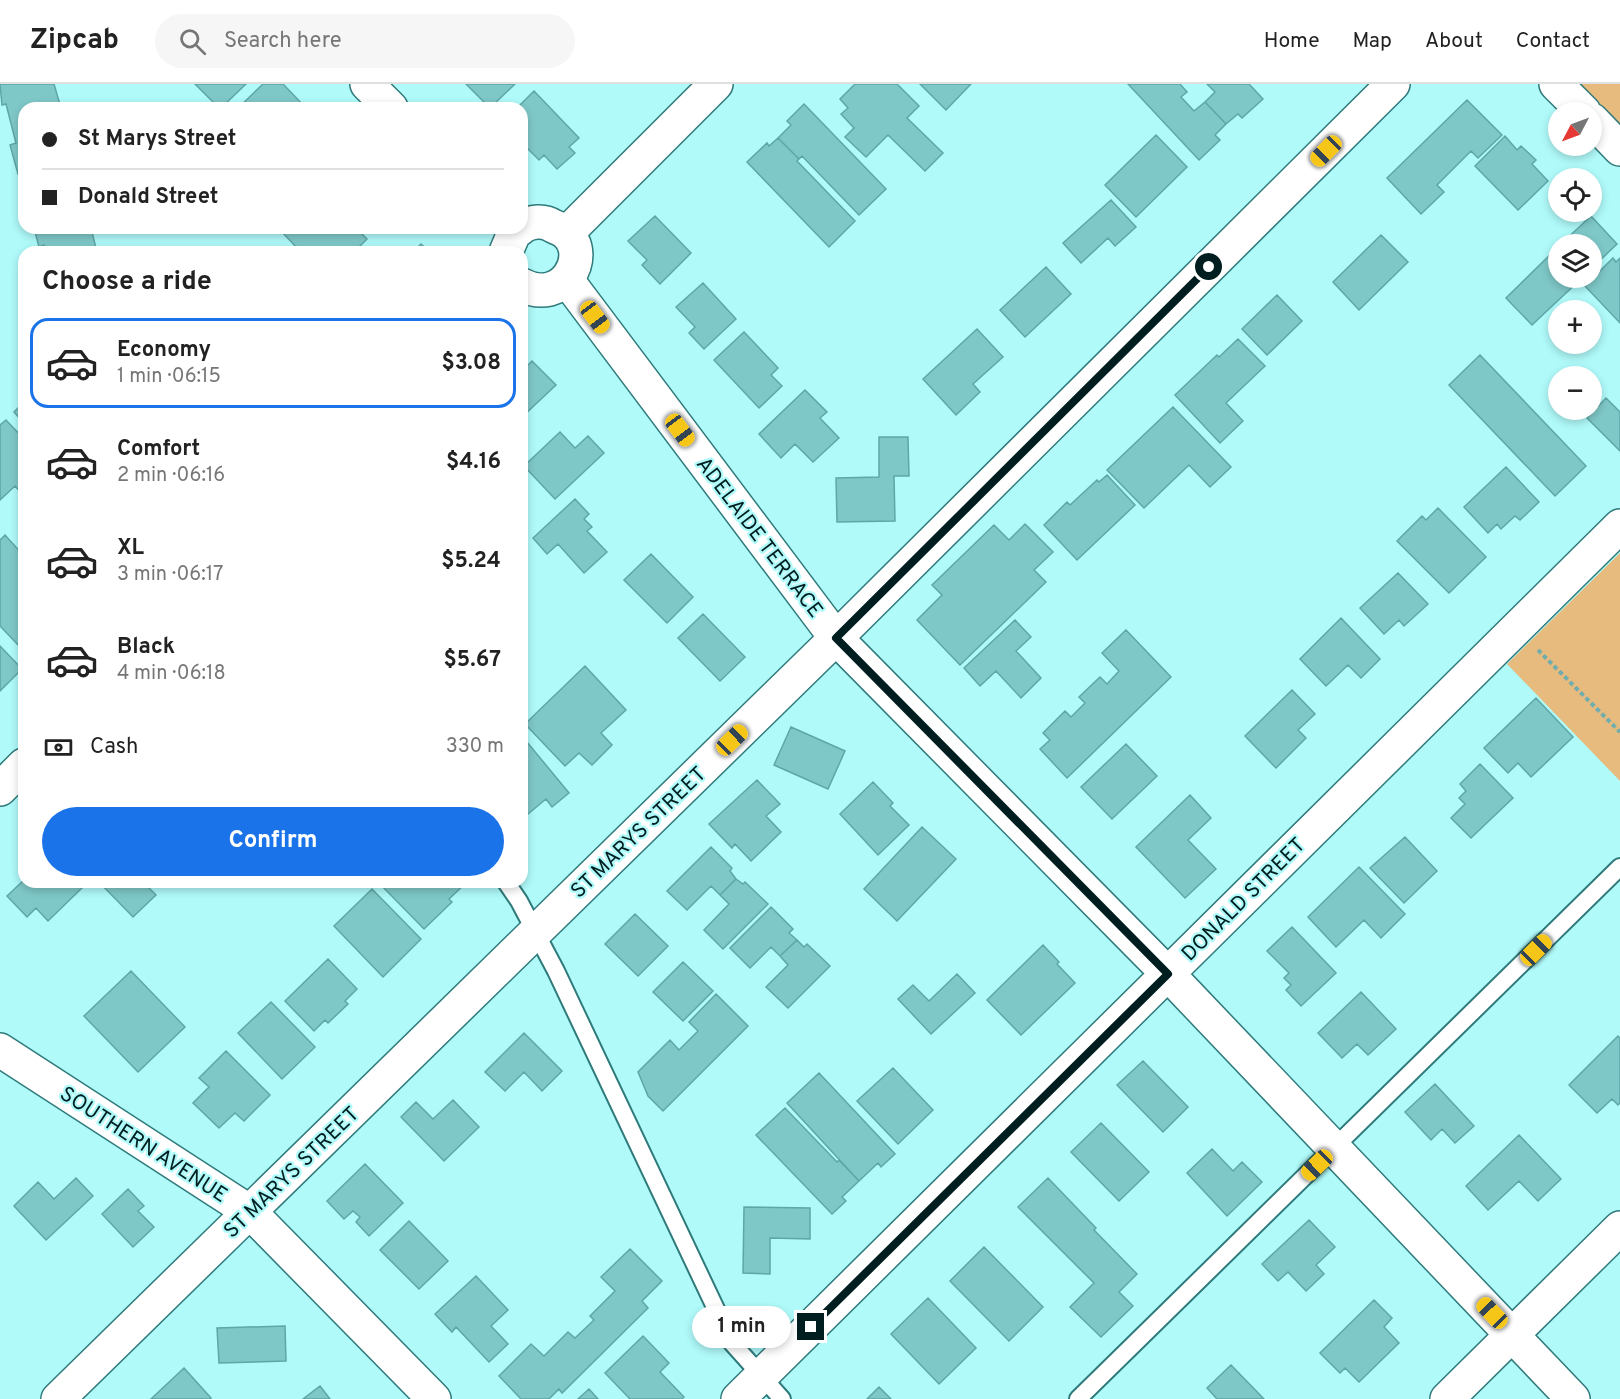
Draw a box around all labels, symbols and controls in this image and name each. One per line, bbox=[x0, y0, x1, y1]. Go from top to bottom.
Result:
search box bbox=[155, 14, 575, 68]
text: Zipcab bbox=[30, 23, 119, 59]
icon: search bbox=[176, 25, 209, 58]
text: Search here bbox=[224, 28, 341, 55]
text: Home bbox=[1264, 28, 1320, 55]
text: Map bbox=[1353, 28, 1392, 55]
text: About bbox=[1425, 28, 1483, 55]
text: Contact bbox=[1516, 28, 1590, 55]
north arrow bbox=[1548, 102, 1602, 156]
map controls bbox=[1548, 102, 1602, 420]
text: St Marys Street bbox=[78, 126, 236, 153]
car bbox=[1307, 132, 1345, 170]
button: locate bbox=[1548, 168, 1602, 222]
text: Donald Street bbox=[78, 184, 219, 211]
button: layers bbox=[1548, 234, 1602, 288]
route start bbox=[1195, 253, 1222, 280]
text: Choose a ride bbox=[42, 265, 212, 299]
car bbox=[577, 297, 613, 337]
button: + bbox=[1548, 300, 1602, 354]
icon: car bbox=[45, 336, 99, 390]
text: Economy bbox=[117, 337, 211, 364]
text: $3.08 bbox=[441, 350, 501, 377]
text: 1 min · 06:15 bbox=[117, 364, 221, 390]
button: − bbox=[1548, 366, 1602, 420]
car bbox=[662, 410, 698, 450]
icon: car bbox=[45, 435, 99, 489]
text: Comfort bbox=[117, 436, 200, 463]
text: $4.16 bbox=[446, 449, 501, 476]
street label: ADELAIDE TERRACE bbox=[689, 452, 828, 624]
text: 2 min · 06:16 bbox=[117, 463, 225, 489]
icon: car bbox=[45, 534, 99, 588]
text: XL bbox=[117, 535, 144, 562]
text: $5.24 bbox=[441, 548, 501, 575]
text: 3 min · 06:17 bbox=[117, 562, 224, 588]
icon: car bbox=[45, 633, 99, 687]
text: Black bbox=[117, 634, 175, 661]
text: $5.67 bbox=[444, 647, 501, 674]
text: 4 min · 06:18 bbox=[117, 661, 226, 687]
car bbox=[713, 721, 751, 759]
icon: cash bbox=[42, 731, 75, 764]
text: Cash bbox=[90, 734, 139, 761]
text: 330 m bbox=[446, 734, 504, 760]
street label: ST MARYS STREET bbox=[565, 761, 713, 905]
button: Confirm bbox=[42, 807, 504, 876]
street label: DONALD STREET bbox=[1176, 832, 1312, 968]
car bbox=[1517, 931, 1555, 969]
street label: SOUTHERN AVENUE bbox=[54, 1081, 232, 1210]
street label: ST MARYS STREET bbox=[218, 1101, 366, 1245]
car bbox=[1298, 1146, 1336, 1184]
car bbox=[1473, 1294, 1511, 1332]
callout: 1 min bbox=[691, 1306, 790, 1348]
route end bbox=[797, 1313, 824, 1340]
text: 1 min bbox=[717, 1314, 766, 1340]

